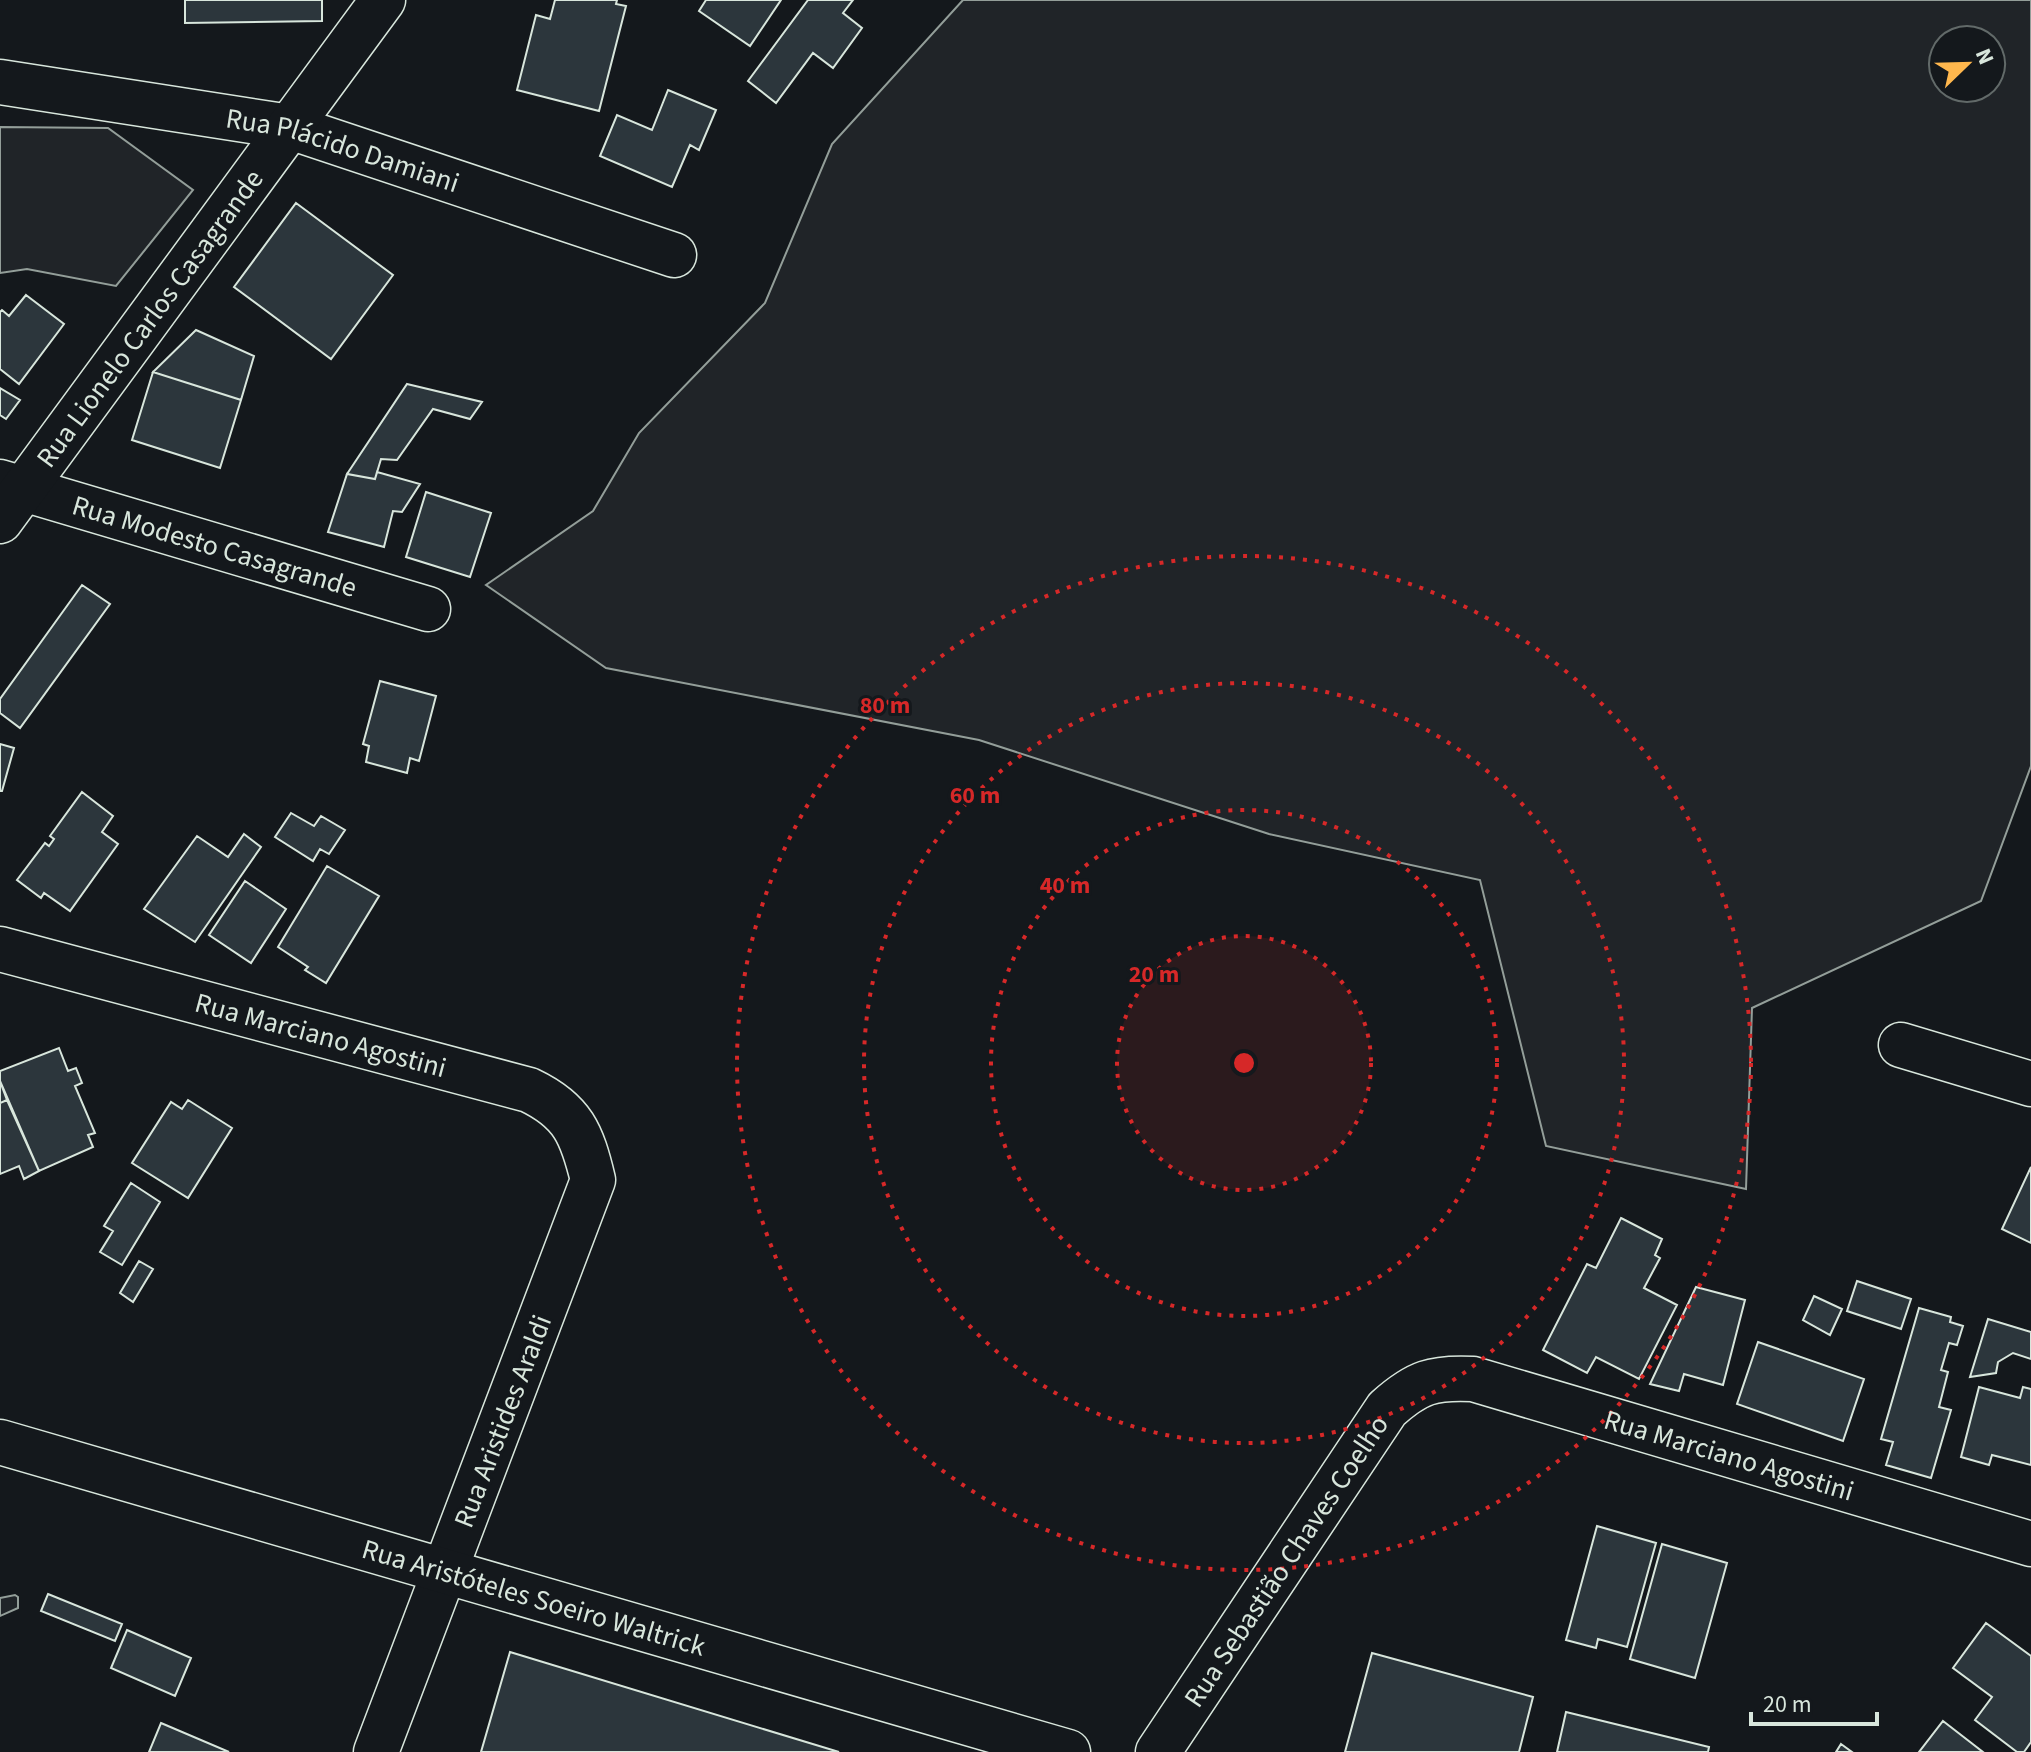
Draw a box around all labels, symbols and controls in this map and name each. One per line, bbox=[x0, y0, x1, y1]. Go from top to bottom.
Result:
north arrow bbox=[1927, 24, 2007, 104]
text: N bbox=[1967, 44, 2002, 70]
street label: Rua Plácido Damiani bbox=[223, 98, 464, 203]
street label: Rua Lionelo Carlos Casagrande bbox=[27, 161, 273, 476]
street label: Rua Modesto Casagrande bbox=[67, 486, 362, 608]
text: 80 m bbox=[860, 688, 910, 723]
text: 60 m bbox=[950, 778, 1000, 813]
text: 40 m bbox=[1040, 868, 1090, 903]
text: 20 m bbox=[1129, 957, 1179, 992]
street label: Rua Marciano Agostini bbox=[190, 983, 451, 1088]
centre of rings bbox=[1230, 1049, 1258, 1077]
street label: Rua Aristides Araldi bbox=[444, 1309, 562, 1534]
street label: Rua Marciano Agostini bbox=[1599, 1400, 1858, 1512]
street label: Rua Sebastião Chaves Coelho bbox=[1174, 1407, 1399, 1715]
street label: Rua Aristóteles Soeiro Waltrick bbox=[357, 1529, 710, 1667]
scale bar bbox=[1751, 1676, 1877, 1726]
text: 20 m bbox=[1763, 1687, 1812, 1722]

